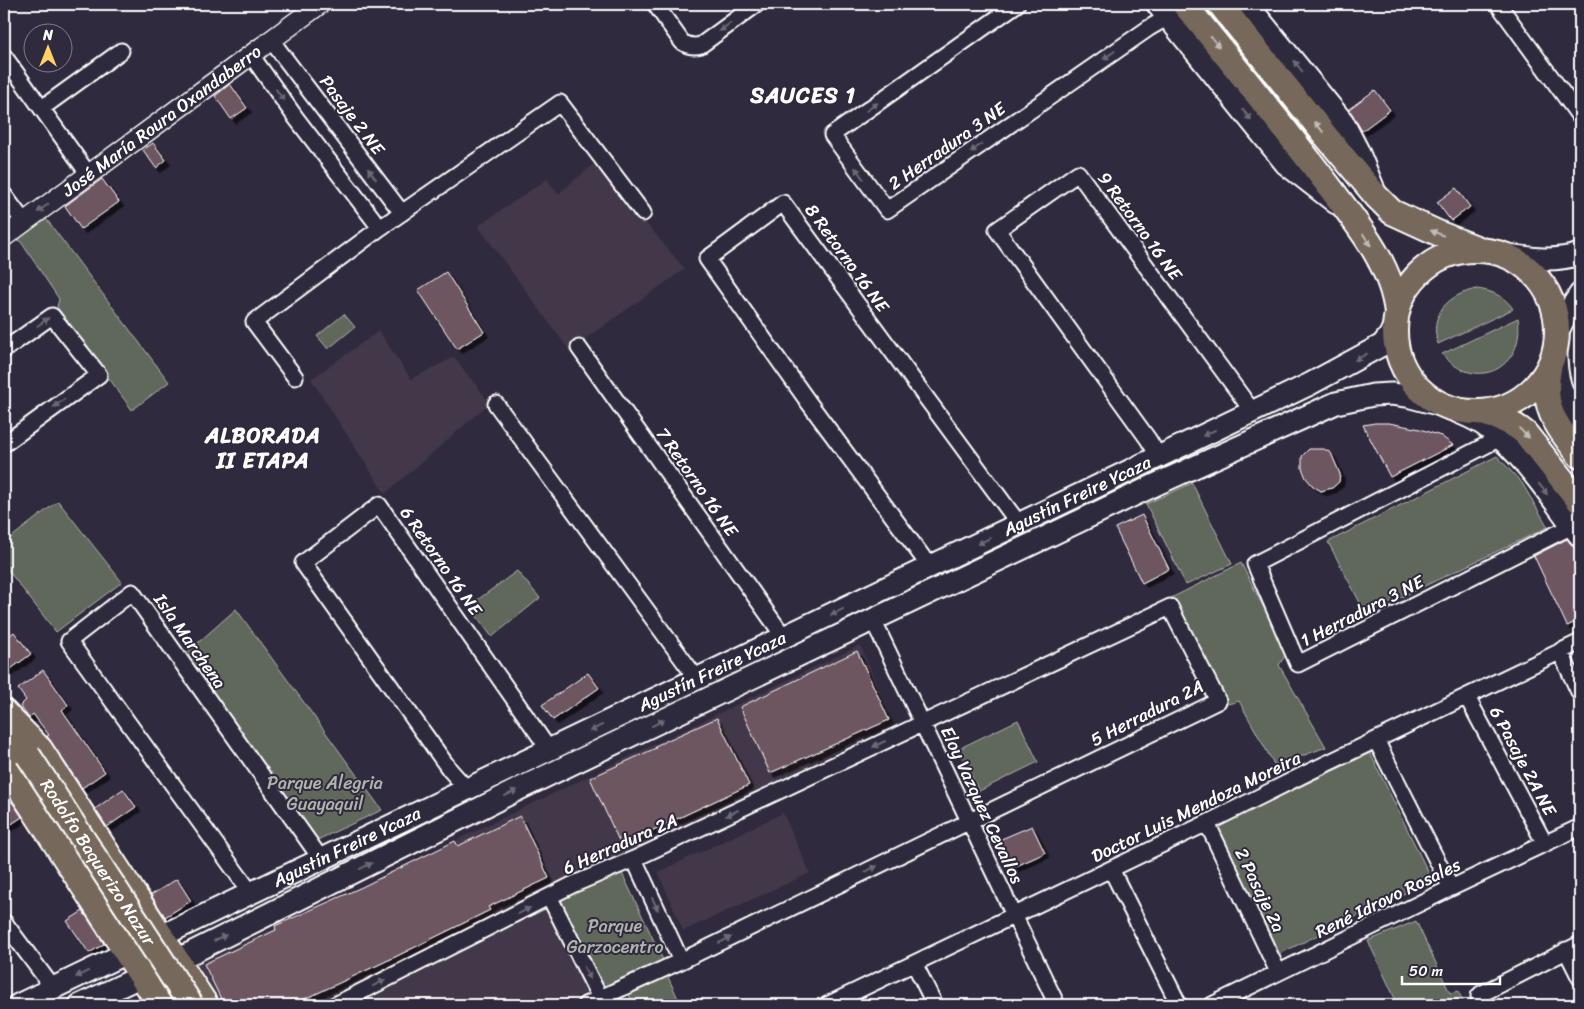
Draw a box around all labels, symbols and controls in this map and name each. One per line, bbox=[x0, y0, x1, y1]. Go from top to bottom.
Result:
north arrow bbox=[22, 22, 72, 72]
one-way arrow bbox=[718, 22, 731, 32]
text: N bbox=[42, 23, 53, 48]
one-way arrow bbox=[1209, 35, 1220, 48]
street label: José María Roura Oxandaberro bbox=[54, 36, 268, 206]
one-way arrow bbox=[1102, 50, 1116, 60]
one-way arrow bbox=[1292, 60, 1303, 73]
street label: Pasaje 2 NE bbox=[311, 68, 394, 163]
district label: SAUCES 1 bbox=[749, 76, 856, 115]
one-way arrow bbox=[275, 88, 285, 102]
street label: 2 Herradura 3 NE bbox=[881, 93, 1014, 199]
one-way arrow bbox=[865, 102, 879, 112]
one-way arrow bbox=[1241, 108, 1252, 121]
one-way arrow bbox=[1313, 120, 1324, 133]
one-way arrow bbox=[969, 143, 983, 153]
street label: 9 Retorno 16 NE bbox=[1089, 165, 1191, 288]
one-way arrow bbox=[854, 167, 865, 180]
one-way arrow bbox=[367, 168, 378, 181]
street label: 8 Retorno 16 NE bbox=[796, 197, 898, 320]
one-way arrow bbox=[37, 203, 50, 214]
one-way arrow bbox=[1430, 229, 1444, 237]
one-way arrow bbox=[1362, 233, 1372, 247]
one-way arrow bbox=[37, 317, 50, 327]
one-way arrow bbox=[1354, 353, 1368, 361]
one-way arrow bbox=[53, 398, 66, 408]
district label: ALBORADA II ETAPA bbox=[204, 416, 321, 480]
street label: 7 Retorno 16 NE bbox=[647, 420, 747, 544]
one-way arrow bbox=[1517, 427, 1529, 439]
one-way arrow bbox=[1202, 429, 1216, 437]
street label: Agustín Freire Ycaza bbox=[996, 446, 1158, 546]
one-way arrow bbox=[1538, 482, 1549, 495]
street label: 6 Retorno 16 NE bbox=[391, 499, 491, 623]
one-way arrow bbox=[976, 537, 991, 546]
street label: 1 Herradura 3 NE bbox=[1294, 566, 1431, 656]
street label: Isla Marchena bbox=[144, 585, 235, 696]
one-way arrow bbox=[830, 608, 844, 616]
street label: Agustín Freire Ycaza bbox=[631, 622, 792, 721]
street label: 5 Herradura 2A bbox=[1085, 671, 1209, 755]
street label: 6 Pasaje 2A NE bbox=[1481, 700, 1566, 823]
one-way arrow bbox=[650, 719, 665, 727]
street label: Eloy Vazquez Cevallos bbox=[931, 721, 1033, 890]
one-way arrow bbox=[589, 724, 603, 732]
one-way arrow bbox=[871, 740, 886, 748]
street label: Doctor Luis Mendoza Moreira bbox=[1086, 742, 1307, 872]
park label: Parque Alegria Guayaquil bbox=[267, 767, 383, 820]
street label: Rodolfo Baquerizo Nazur bbox=[31, 772, 165, 954]
one-way arrow bbox=[504, 789, 518, 797]
street label: Agustín Freire Ycaza bbox=[266, 797, 427, 897]
street label: 6 Herradura 2A bbox=[557, 804, 683, 884]
one-way arrow bbox=[725, 810, 739, 818]
street label: 2 Pasaje 2a bbox=[1226, 842, 1294, 938]
street label: René Idrovo Rosales bbox=[1310, 848, 1467, 947]
one-way arrow bbox=[358, 862, 373, 870]
one-way arrow bbox=[864, 865, 879, 873]
one-way arrow bbox=[651, 897, 659, 911]
one-way arrow bbox=[517, 906, 531, 914]
park label: Parque Garzocentro bbox=[566, 910, 664, 963]
one-way arrow bbox=[213, 934, 227, 942]
one-way arrow bbox=[718, 935, 732, 943]
scale bar bbox=[1402, 954, 1499, 986]
text: 50 m bbox=[1409, 958, 1444, 984]
one-way arrow bbox=[583, 965, 591, 980]
one-way arrow bbox=[75, 971, 89, 979]
one-way arrow bbox=[372, 979, 386, 987]

